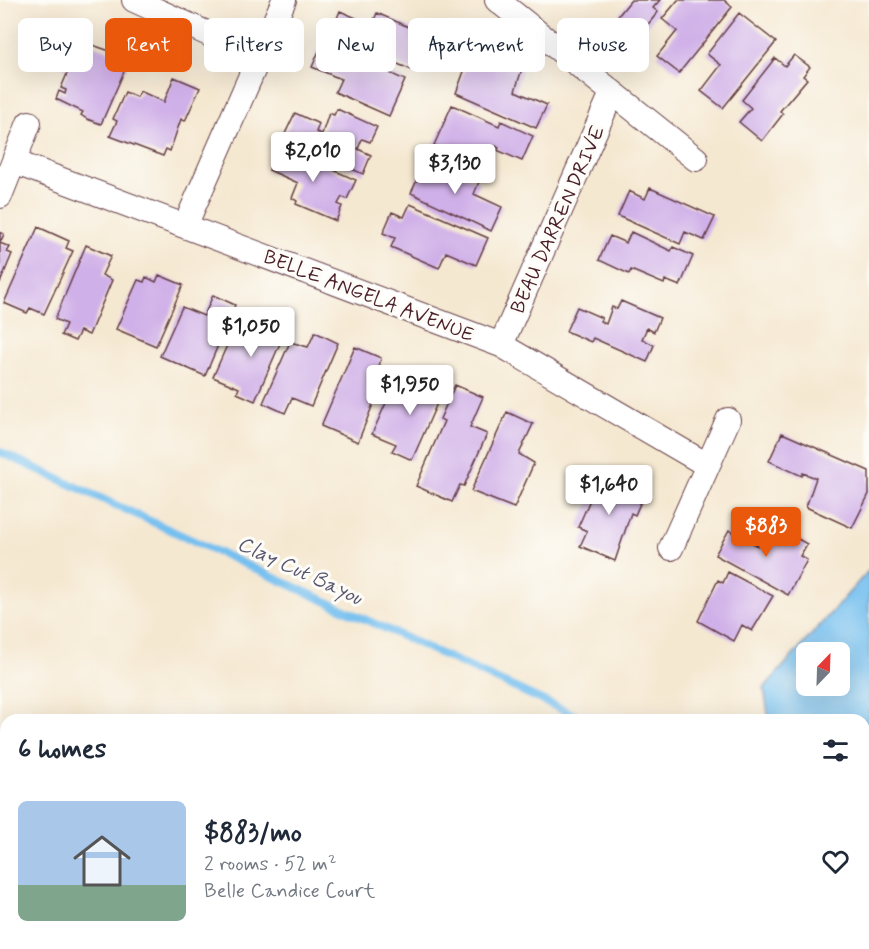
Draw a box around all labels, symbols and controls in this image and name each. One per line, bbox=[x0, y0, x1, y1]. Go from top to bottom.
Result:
chip: Buy bbox=[18, 18, 93, 72]
chip: Rent bbox=[105, 18, 192, 72]
chip: Filters bbox=[204, 18, 304, 72]
chip: New bbox=[316, 18, 396, 72]
chip: Apartment bbox=[408, 18, 545, 72]
chip: House bbox=[557, 18, 649, 72]
street label: BEAU DARREN DRIVE bbox=[505, 121, 612, 318]
pin: $2,010 bbox=[264, 132, 362, 183]
text: $2,010 bbox=[285, 138, 341, 165]
pin: $3,130 bbox=[406, 144, 504, 195]
text: $3,130 bbox=[428, 150, 482, 177]
street label: BELLE ANGELA AVENUE bbox=[259, 244, 478, 349]
pin: $1,050 bbox=[202, 307, 300, 358]
text: $1,050 bbox=[222, 313, 280, 340]
pin: $1,950 bbox=[361, 365, 459, 416]
text: $1,950 bbox=[380, 371, 440, 398]
pin: $1,640 bbox=[560, 465, 658, 516]
text: $1,640 bbox=[579, 471, 639, 498]
pin: $883 bbox=[730, 507, 802, 558]
text: $883 bbox=[745, 513, 787, 540]
water label: Clay Cut Bayou bbox=[233, 530, 368, 613]
north arrow bbox=[796, 642, 850, 696]
map controls bbox=[796, 642, 850, 696]
text: 6 homes bbox=[18, 733, 106, 767]
icon: filters bbox=[819, 734, 852, 767]
text: $883/mo bbox=[204, 817, 302, 851]
icon: home bbox=[66, 825, 138, 897]
icon: heart bbox=[819, 845, 852, 878]
text: 2 rooms · 52 m² bbox=[204, 851, 337, 878]
text: Belle Candice Court bbox=[204, 878, 375, 905]

